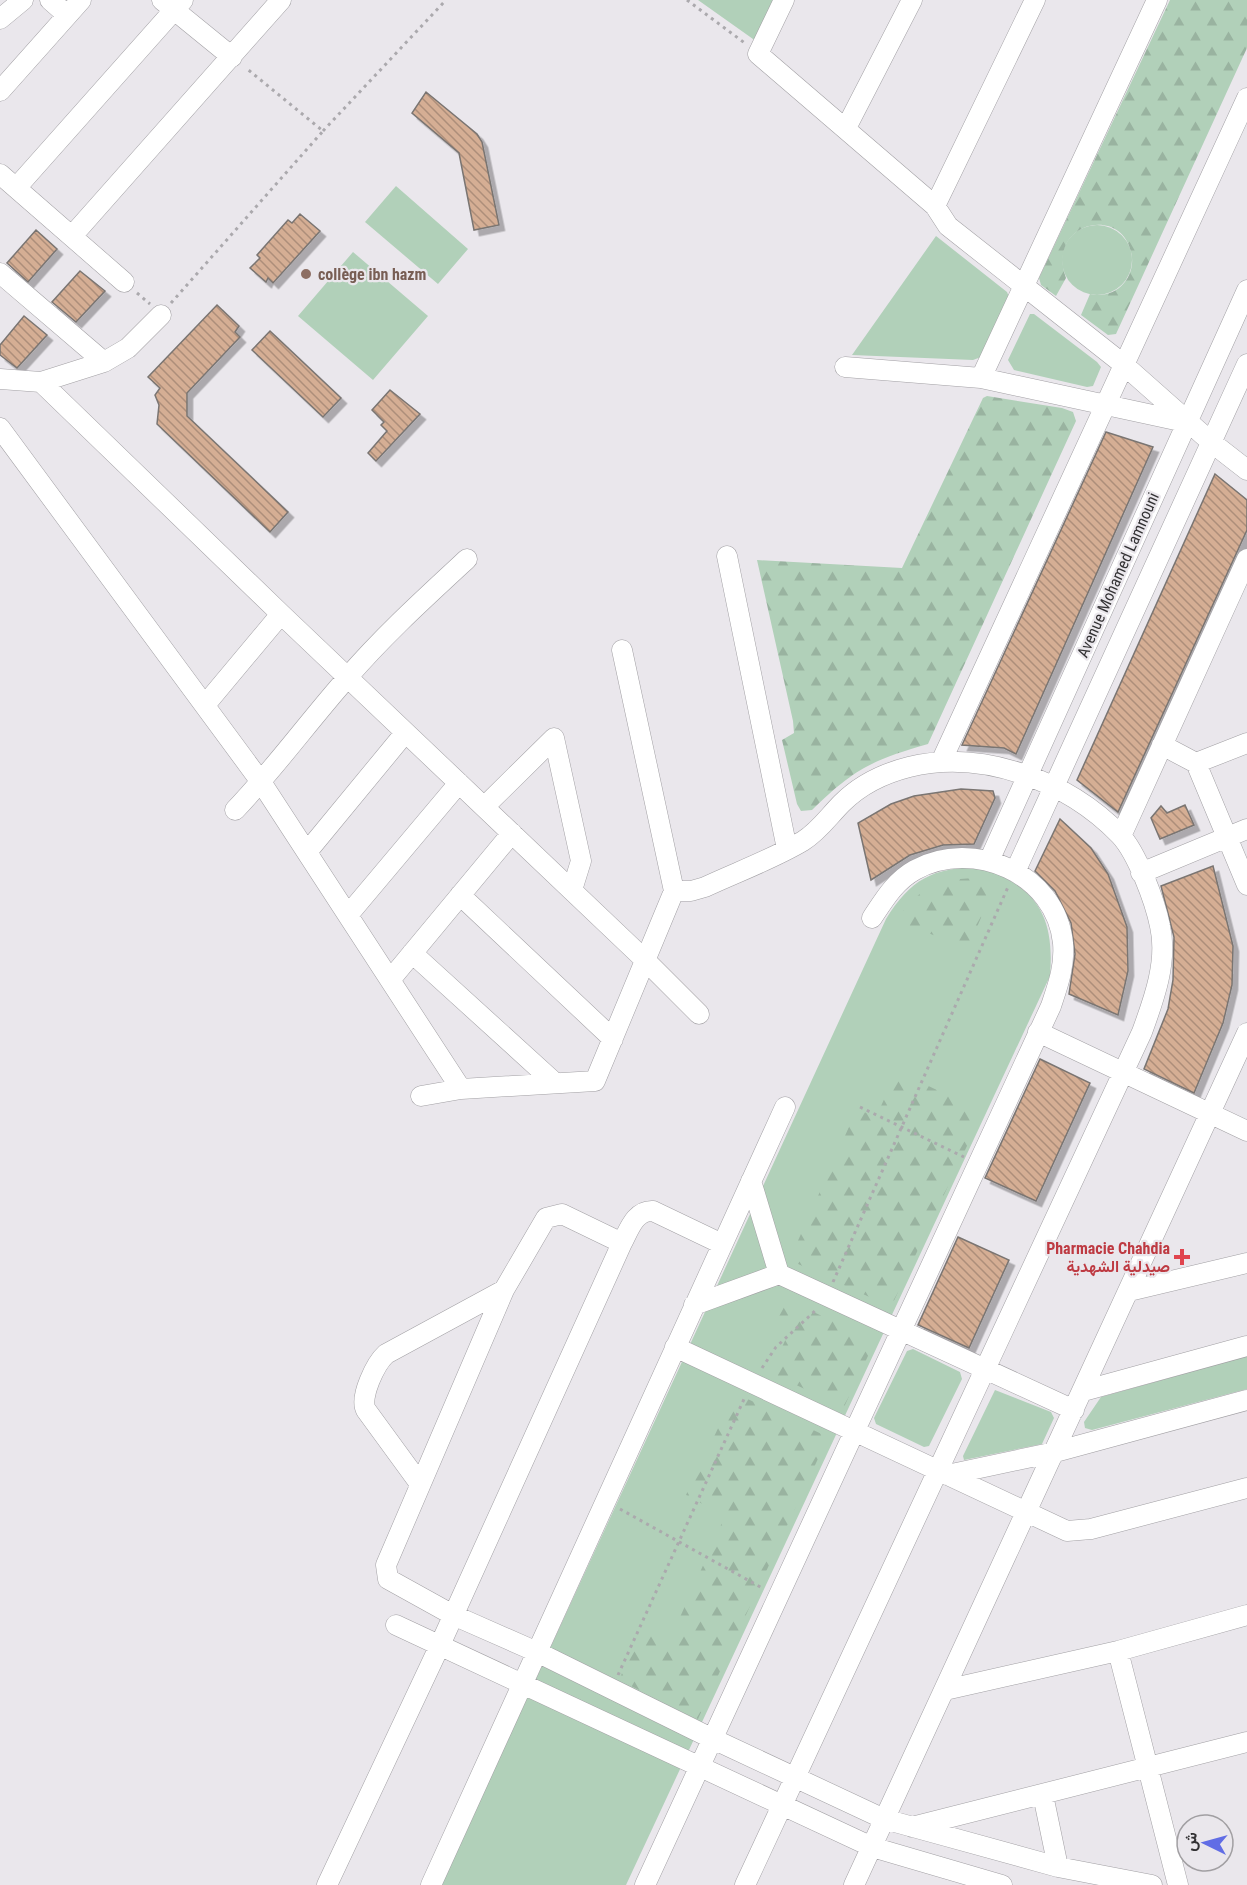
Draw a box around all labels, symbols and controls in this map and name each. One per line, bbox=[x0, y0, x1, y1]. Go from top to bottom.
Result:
place label: collège ibn hazm bbox=[318, 265, 427, 284]
marker: collège ibn hazm bbox=[299, 267, 313, 281]
street label: Avenue Mohamed Lamnouni bbox=[1073, 490, 1163, 660]
place label: Pharmacie Chahdia صيدلية الشهدية bbox=[1046, 1239, 1170, 1277]
marker: Pharmacie Chahdia صيدلية الشهدية bbox=[1175, 1250, 1189, 1264]
north arrow bbox=[1175, 1813, 1235, 1873]
text: ش bbox=[1180, 1831, 1201, 1852]

